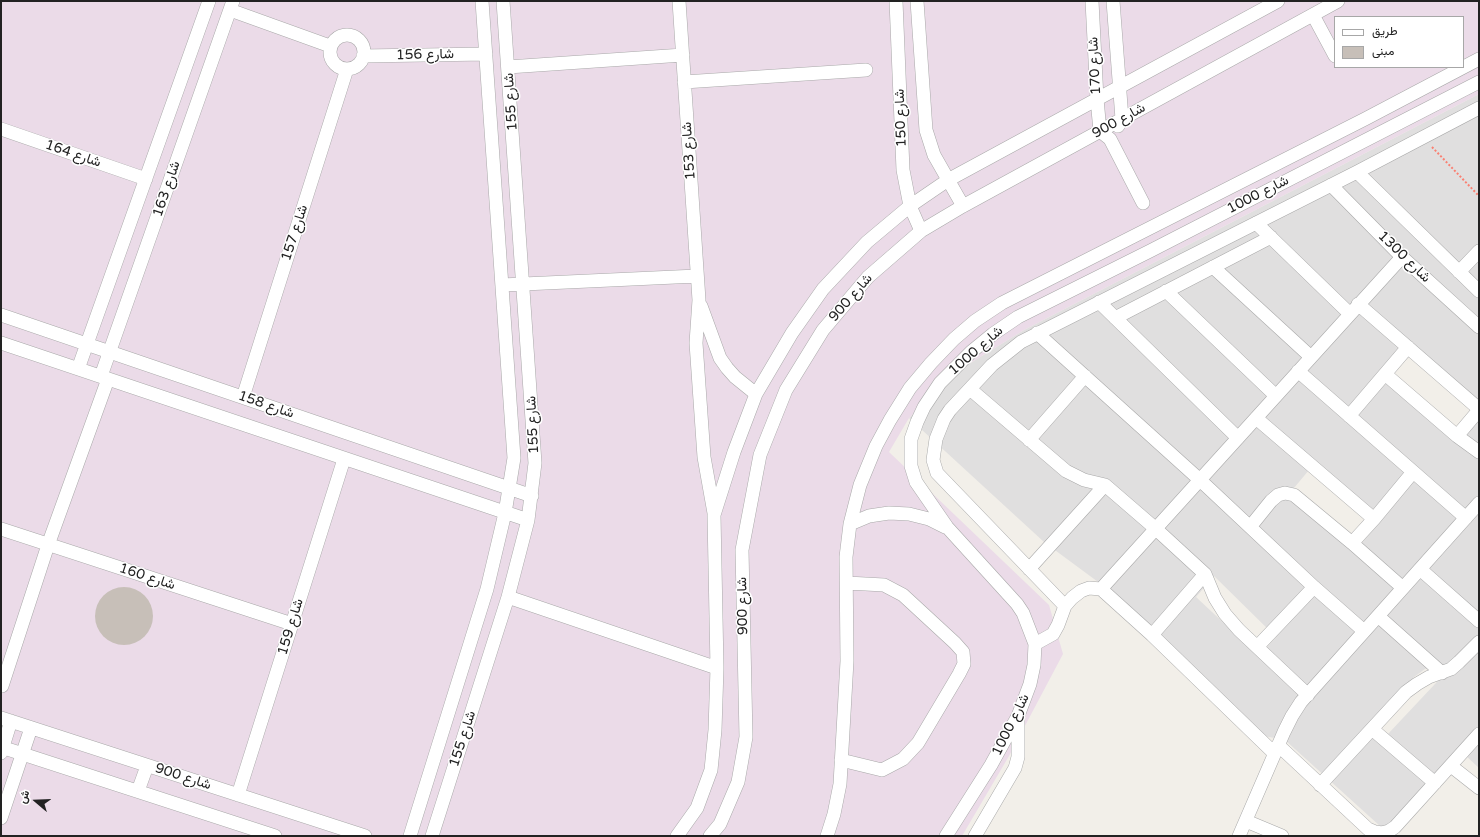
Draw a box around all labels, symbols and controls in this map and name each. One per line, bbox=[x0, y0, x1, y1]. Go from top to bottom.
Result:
legend bbox=[1334, 16, 1464, 68]
text: طريق bbox=[1372, 24, 1397, 38]
street label: شارع 170 bbox=[1085, 37, 1105, 95]
text: مبنى bbox=[1372, 44, 1394, 58]
street label: شارع 156 bbox=[396, 46, 454, 64]
street label: شارع 155 bbox=[501, 72, 521, 132]
street label: شارع 150 bbox=[892, 89, 910, 147]
street label: شارع 900 bbox=[1089, 100, 1149, 142]
street label: شارع 153 bbox=[679, 121, 699, 181]
street label: شارع 164 bbox=[43, 137, 103, 171]
street label: شارع 163 bbox=[150, 159, 184, 219]
street label: شارع 1000 bbox=[1224, 172, 1292, 218]
street label: شارع 157 bbox=[278, 203, 312, 263]
street label: شارع 1300 bbox=[1374, 228, 1434, 286]
street label: شارع 900 bbox=[826, 271, 876, 325]
street label: شارع 1000 bbox=[945, 323, 1007, 379]
street label: شارع 158 bbox=[236, 388, 296, 422]
street label: شارع 155 bbox=[523, 396, 543, 454]
street label: شارع 160 bbox=[117, 560, 177, 594]
street label: شارع 900 bbox=[734, 577, 752, 635]
street label: شارع 159 bbox=[274, 597, 308, 657]
street label: شارع 1000 bbox=[989, 691, 1033, 759]
street label: شارع 155 bbox=[446, 709, 480, 769]
street label: شارع 900 bbox=[153, 760, 213, 794]
north arrow bbox=[16, 781, 56, 821]
text: ش bbox=[16, 789, 32, 805]

